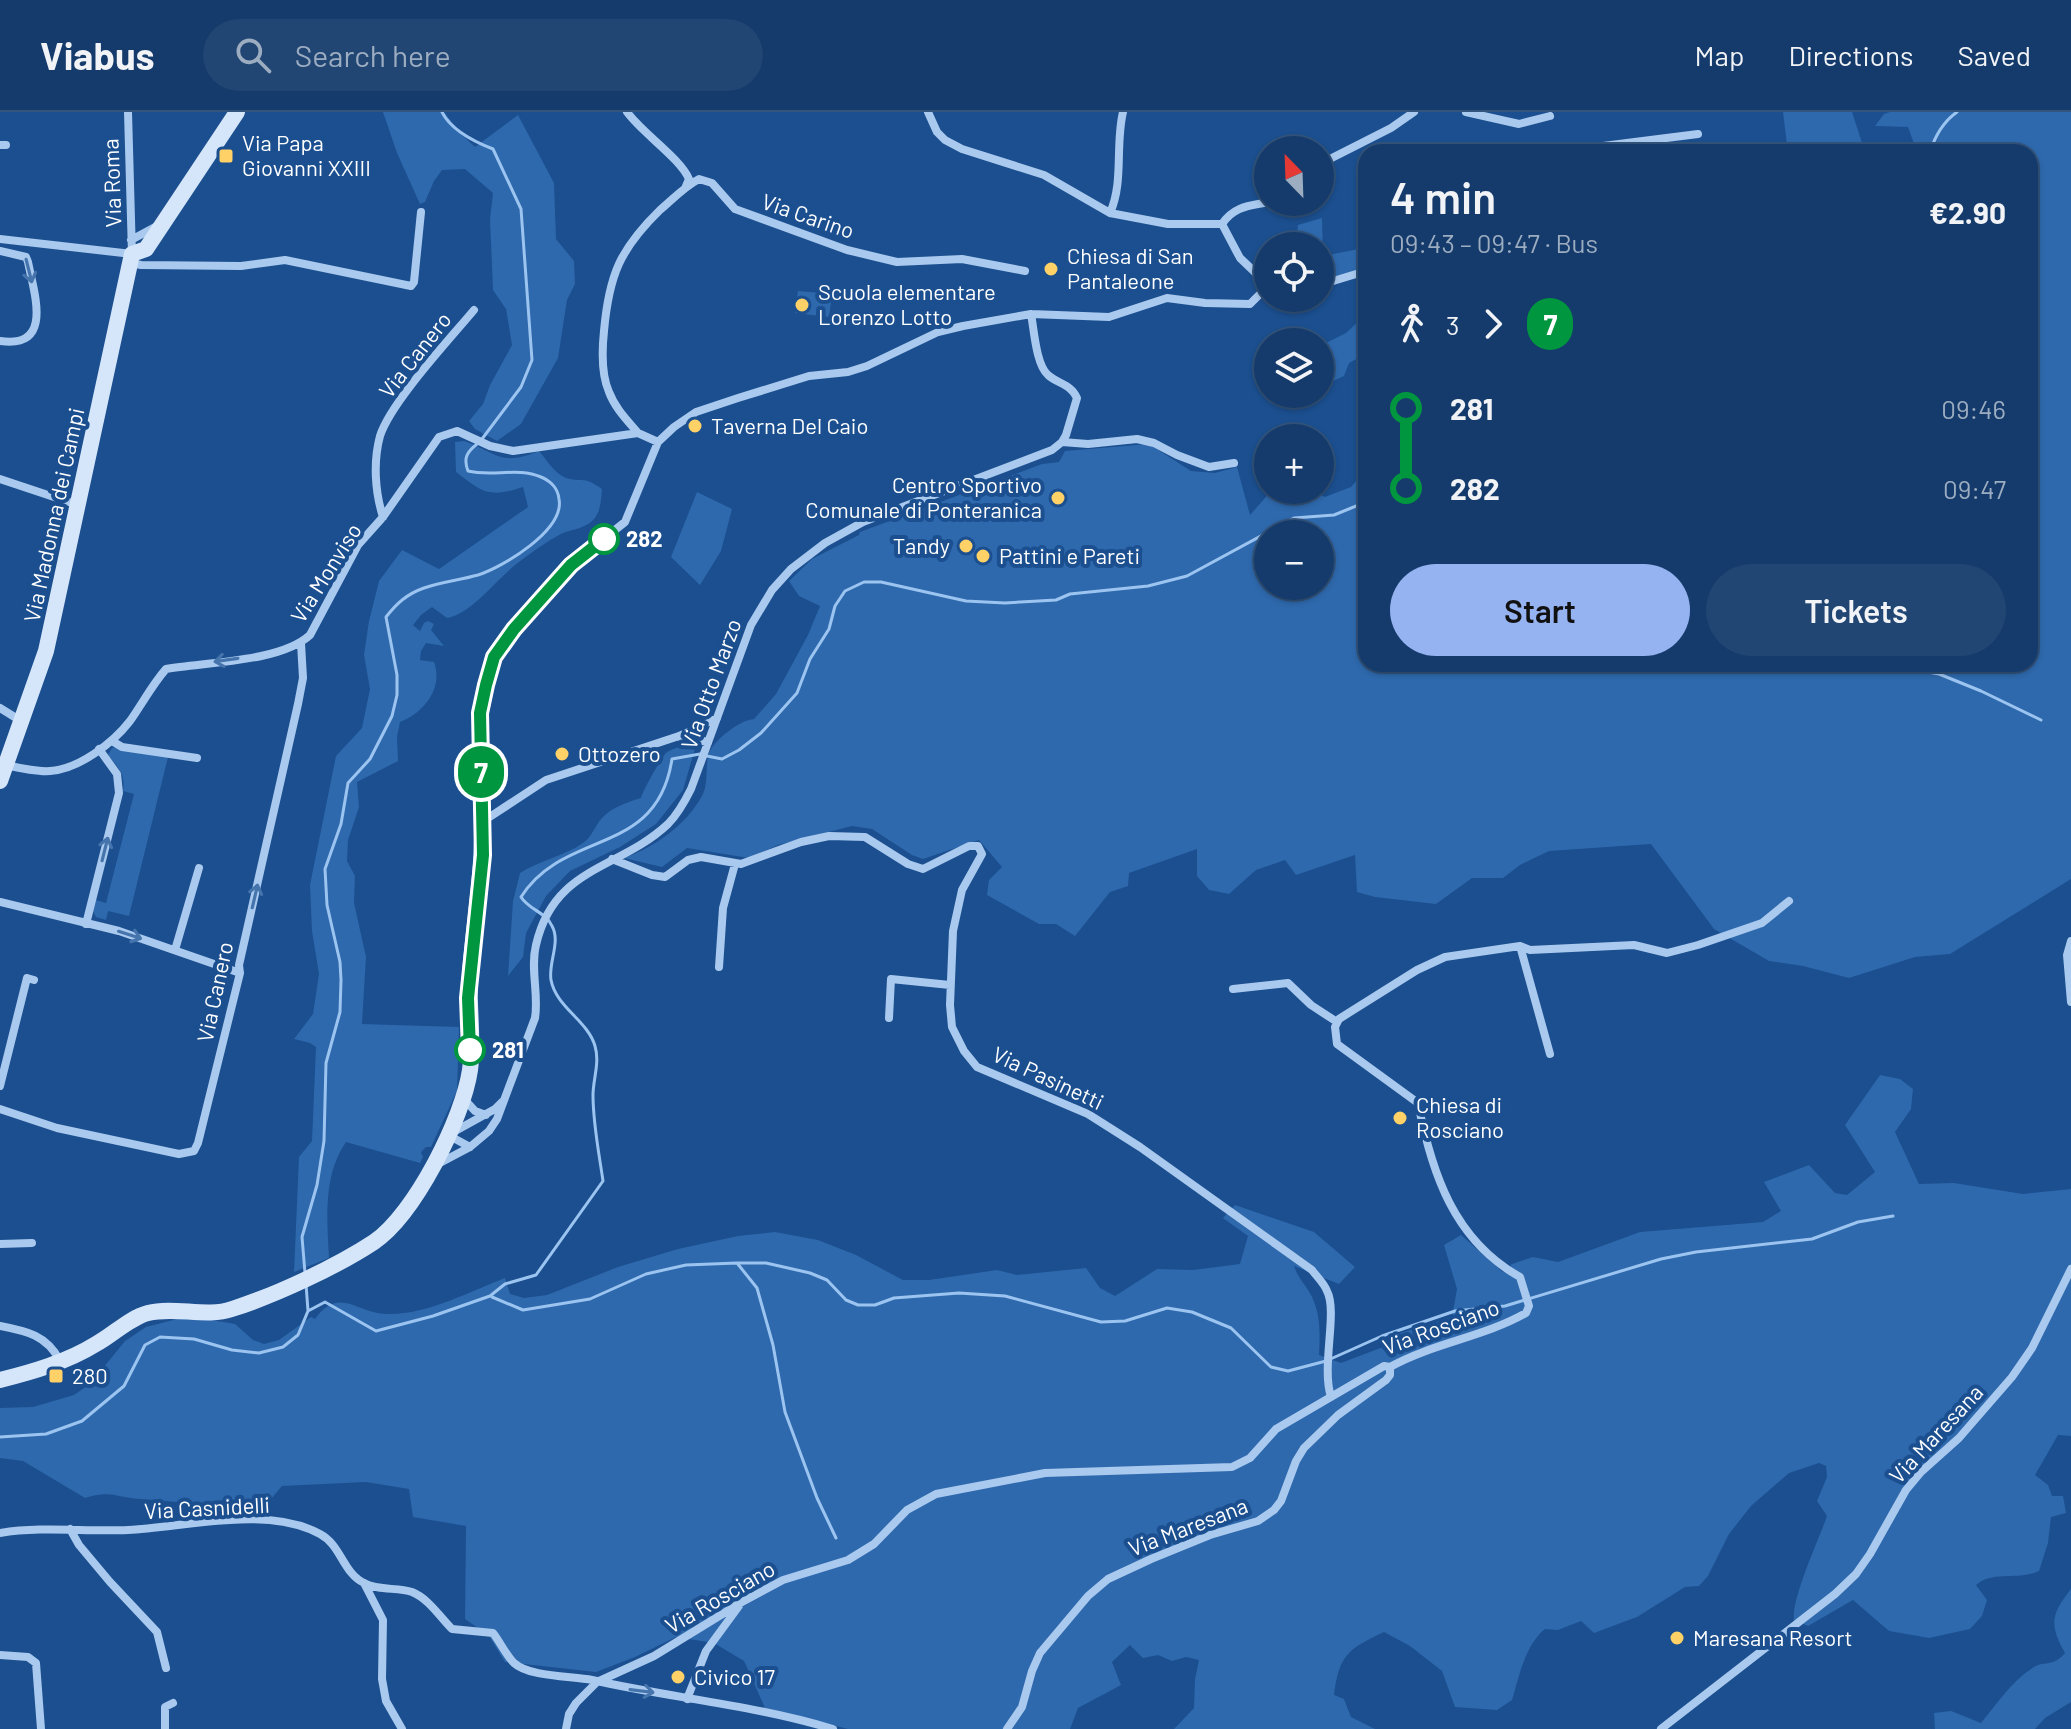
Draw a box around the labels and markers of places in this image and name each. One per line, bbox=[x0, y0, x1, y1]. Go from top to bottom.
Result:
place label: Via Papa Giovanni XXIII bbox=[242, 129, 371, 180]
marker: Via Papa Giovanni XXIII bbox=[217, 147, 235, 165]
place label: Chiesa di San Pantaleone bbox=[1067, 242, 1194, 293]
marker: Chiesa di San Pantaleone bbox=[1042, 260, 1060, 278]
place label: Scuola elementare Lorenzo Lotto bbox=[818, 278, 996, 329]
marker: Scuola elementare Lorenzo Lotto bbox=[793, 296, 811, 314]
place label: Taverna Del Caio bbox=[711, 412, 868, 438]
marker: Taverna Del Caio bbox=[686, 417, 704, 435]
place label: Centro Sportivo Comunale di Ponteranica bbox=[805, 471, 1042, 522]
marker: Centro Sportivo Comunale di Ponteranica bbox=[1049, 489, 1067, 507]
marker: 282 bbox=[589, 524, 619, 554]
place label: 282 bbox=[626, 525, 663, 551]
place label: Tandy bbox=[893, 532, 950, 558]
marker: Tandy bbox=[957, 537, 975, 555]
place label: Pattini e Pareti bbox=[999, 542, 1140, 568]
marker: Pattini e Pareti bbox=[974, 547, 992, 565]
place label: Ottozero bbox=[578, 740, 661, 766]
marker: Ottozero bbox=[553, 745, 571, 763]
marker: 281 bbox=[455, 1035, 485, 1065]
place label: 281 bbox=[492, 1036, 524, 1062]
place label: Chiesa di Rosciano bbox=[1416, 1091, 1504, 1142]
marker: Chiesa di Rosciano bbox=[1391, 1109, 1409, 1127]
place label: 280 bbox=[72, 1362, 108, 1388]
marker: 280 bbox=[47, 1367, 65, 1385]
place label: Maresana Resort bbox=[1693, 1624, 1853, 1650]
marker: Maresana Resort bbox=[1668, 1629, 1686, 1647]
place label: Civico 17 bbox=[694, 1663, 775, 1689]
marker: Civico 17 bbox=[669, 1668, 687, 1686]

